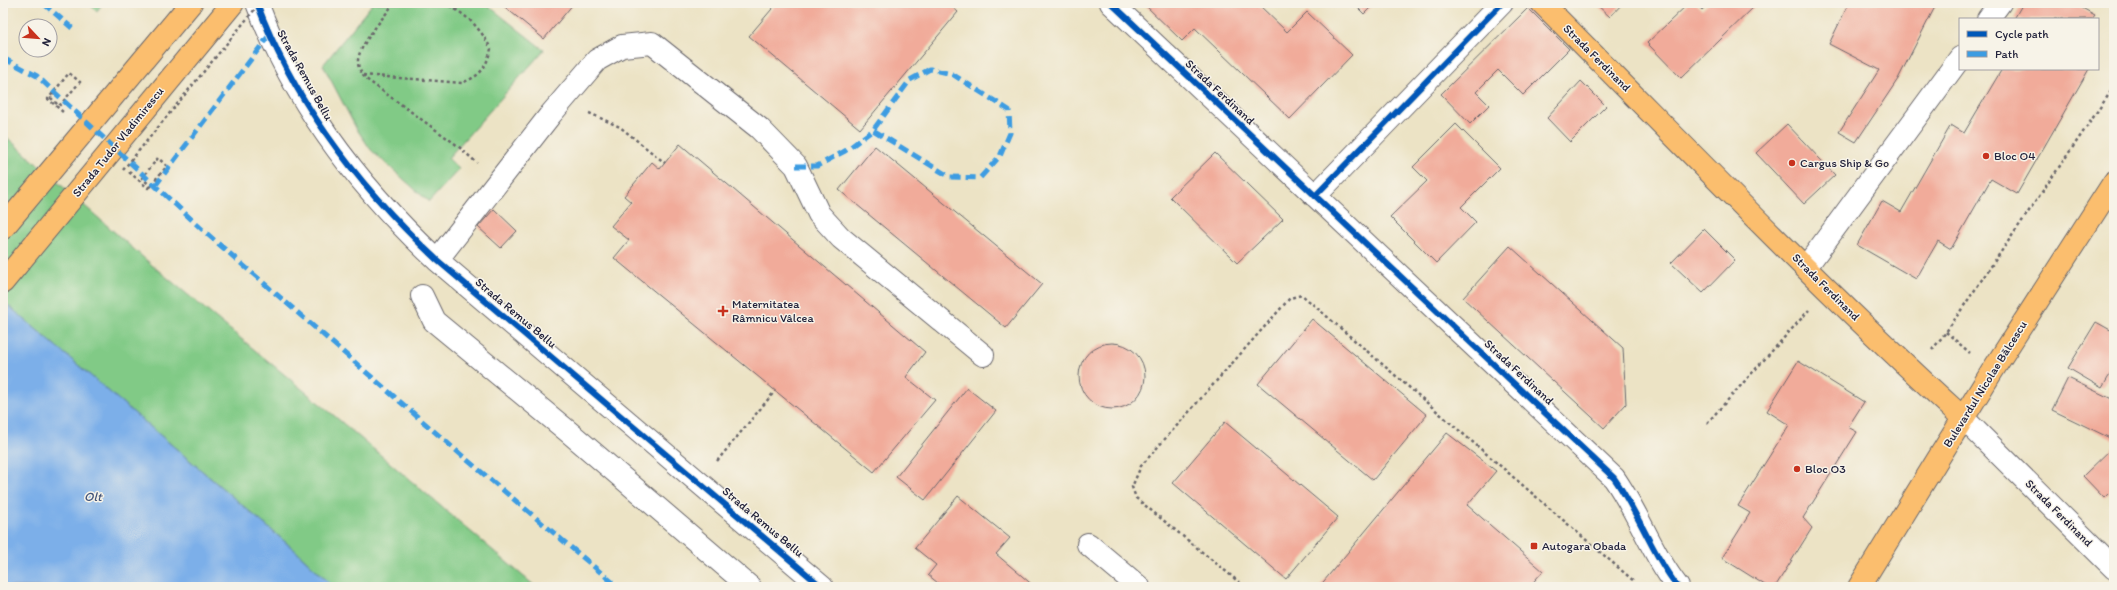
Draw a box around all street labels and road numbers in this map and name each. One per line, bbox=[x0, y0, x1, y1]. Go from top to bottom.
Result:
street label: Strada Ferdinand bbox=[1560, 21, 1634, 95]
street label: Strada Remus Bellu bbox=[274, 27, 336, 123]
street label: Strada Ferdinand bbox=[1183, 56, 1258, 128]
street label: Strada Tudor Vladimirescu bbox=[69, 84, 167, 200]
street label: Strada Ferdinand bbox=[1789, 250, 1863, 324]
street label: Strada Remus Bellu bbox=[473, 275, 560, 351]
street label: Bulevardul Nicolae Bălcescu bbox=[1940, 318, 2030, 450]
street label: Strada Ferdinand bbox=[1482, 336, 1557, 408]
street label: Strada Ferdinand bbox=[2022, 476, 2096, 550]
street label: Strada Remus Bellu bbox=[720, 484, 807, 560]

